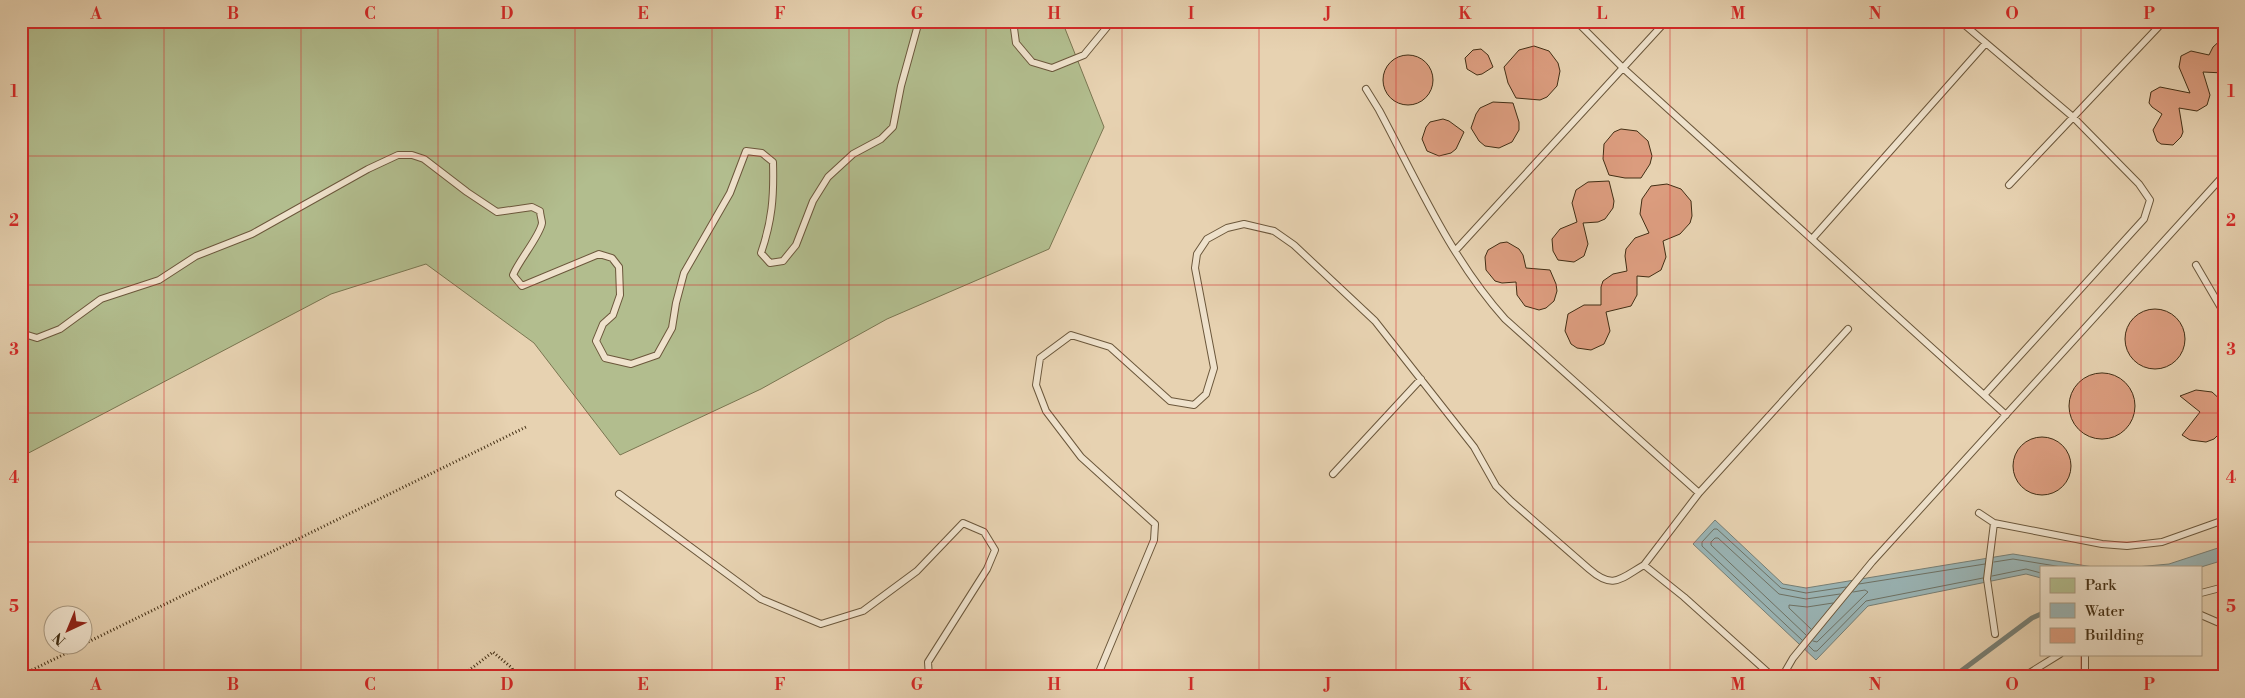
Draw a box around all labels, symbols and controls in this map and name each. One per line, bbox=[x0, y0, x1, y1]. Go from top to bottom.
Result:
text: A bbox=[89, 4, 102, 24]
text: B bbox=[227, 4, 239, 24]
text: C bbox=[364, 4, 376, 24]
text: D bbox=[501, 4, 514, 24]
text: E bbox=[637, 4, 649, 24]
text: F bbox=[774, 4, 786, 24]
text: G bbox=[911, 4, 924, 24]
text: H bbox=[1047, 4, 1061, 24]
text: I bbox=[1188, 4, 1194, 24]
text: J bbox=[1323, 4, 1331, 24]
text: K bbox=[1459, 4, 1473, 24]
text: L bbox=[1597, 4, 1608, 24]
text: M bbox=[1731, 4, 1746, 24]
text: N bbox=[1869, 4, 1882, 24]
text: O bbox=[2005, 4, 2019, 24]
text: P bbox=[2143, 4, 2155, 24]
text: 1 bbox=[10, 82, 18, 102]
text: 1 bbox=[2227, 82, 2235, 102]
text: 2 bbox=[9, 211, 19, 231]
text: 2 bbox=[2226, 211, 2236, 231]
text: 3 bbox=[9, 340, 19, 360]
text: 3 bbox=[2226, 340, 2236, 360]
text: 4 bbox=[9, 468, 20, 488]
text: 4 bbox=[2226, 468, 2237, 488]
legend bbox=[2040, 566, 2202, 656]
text: Park bbox=[2085, 576, 2117, 595]
text: 5 bbox=[9, 597, 19, 617]
text: 5 bbox=[2226, 597, 2236, 617]
text: Water bbox=[2084, 602, 2125, 621]
north arrow bbox=[42, 606, 92, 656]
text: Building bbox=[2084, 626, 2144, 645]
text: N bbox=[49, 628, 70, 649]
text: A bbox=[89, 675, 102, 695]
text: B bbox=[227, 675, 239, 695]
text: C bbox=[364, 675, 376, 695]
text: D bbox=[501, 675, 514, 695]
text: E bbox=[637, 675, 649, 695]
text: F bbox=[774, 675, 786, 695]
text: G bbox=[911, 675, 924, 695]
text: H bbox=[1047, 675, 1061, 695]
text: I bbox=[1188, 675, 1194, 695]
text: J bbox=[1323, 675, 1331, 695]
text: K bbox=[1459, 675, 1473, 695]
text: L bbox=[1597, 675, 1608, 695]
text: M bbox=[1731, 675, 1746, 695]
text: N bbox=[1869, 675, 1882, 695]
text: O bbox=[2005, 675, 2019, 695]
text: P bbox=[2143, 675, 2155, 695]

